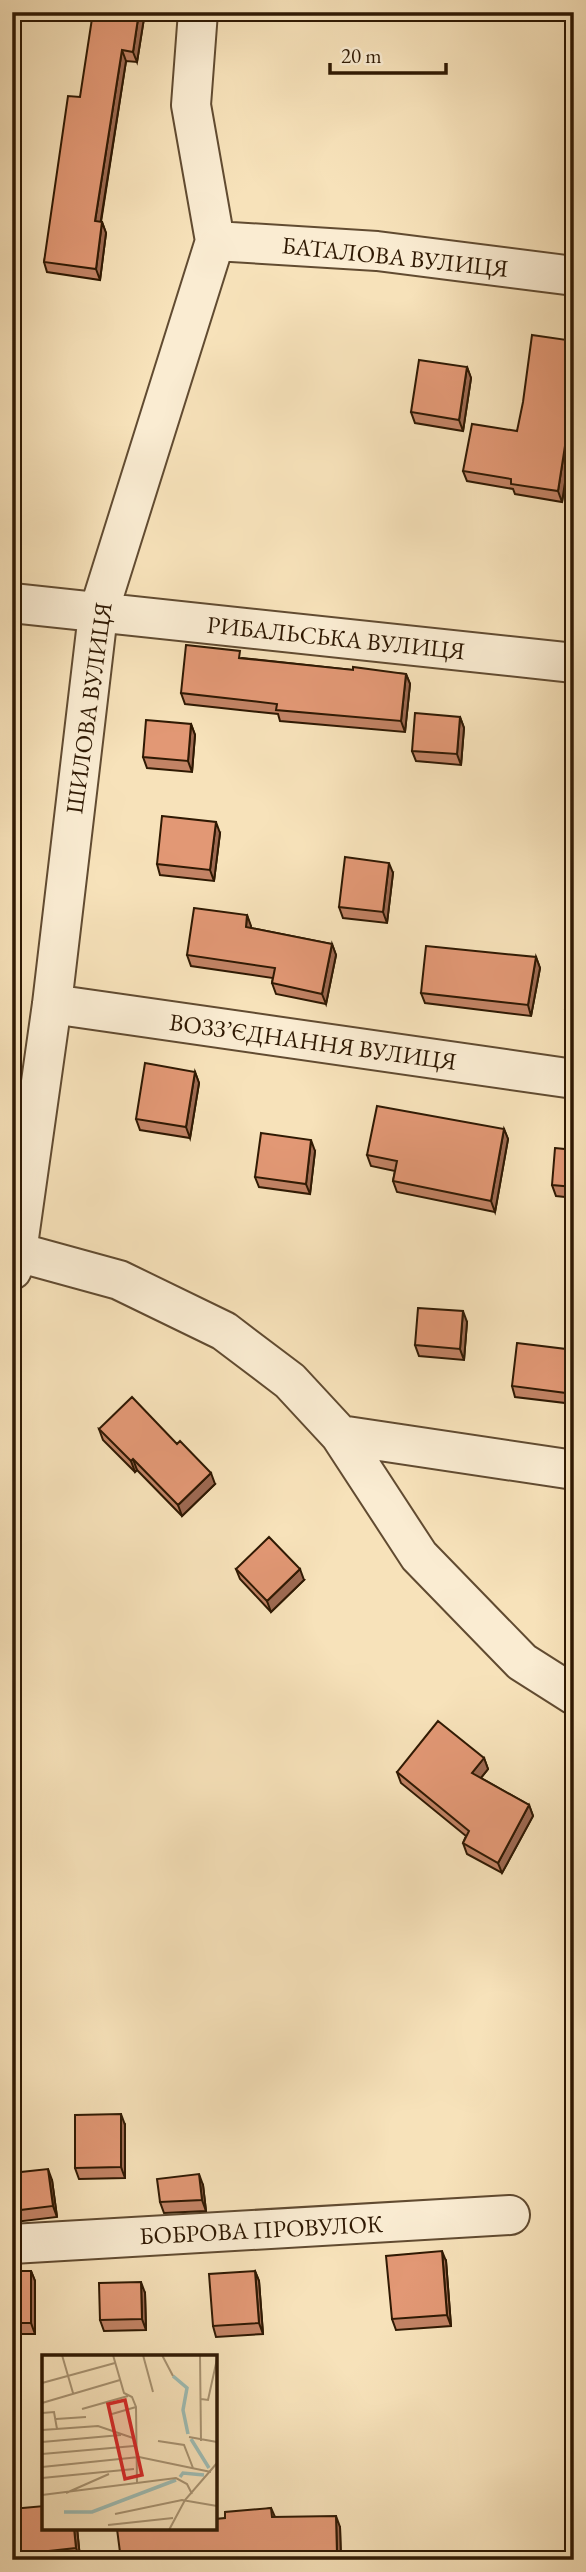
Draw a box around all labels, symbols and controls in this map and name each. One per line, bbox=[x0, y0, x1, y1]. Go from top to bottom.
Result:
scale bar bbox=[330, 32, 446, 76]
text: 20 m bbox=[341, 42, 382, 69]
street label: БАТАЛОВА ВУЛИЦЯ bbox=[280, 229, 510, 284]
street label: ШИЛОВА ВУЛИЦЯ bbox=[58, 600, 119, 816]
street label: РИБАЛЬСЬКА ВУЛИЦЯ bbox=[206, 609, 467, 666]
street label: ВОЗЗ’ЄДНАННЯ ВУЛИЦЯ bbox=[168, 1006, 459, 1077]
street label: БОБРОВА ПРОВУЛОК bbox=[138, 2208, 384, 2251]
inset map bbox=[42, 2355, 217, 2530]

